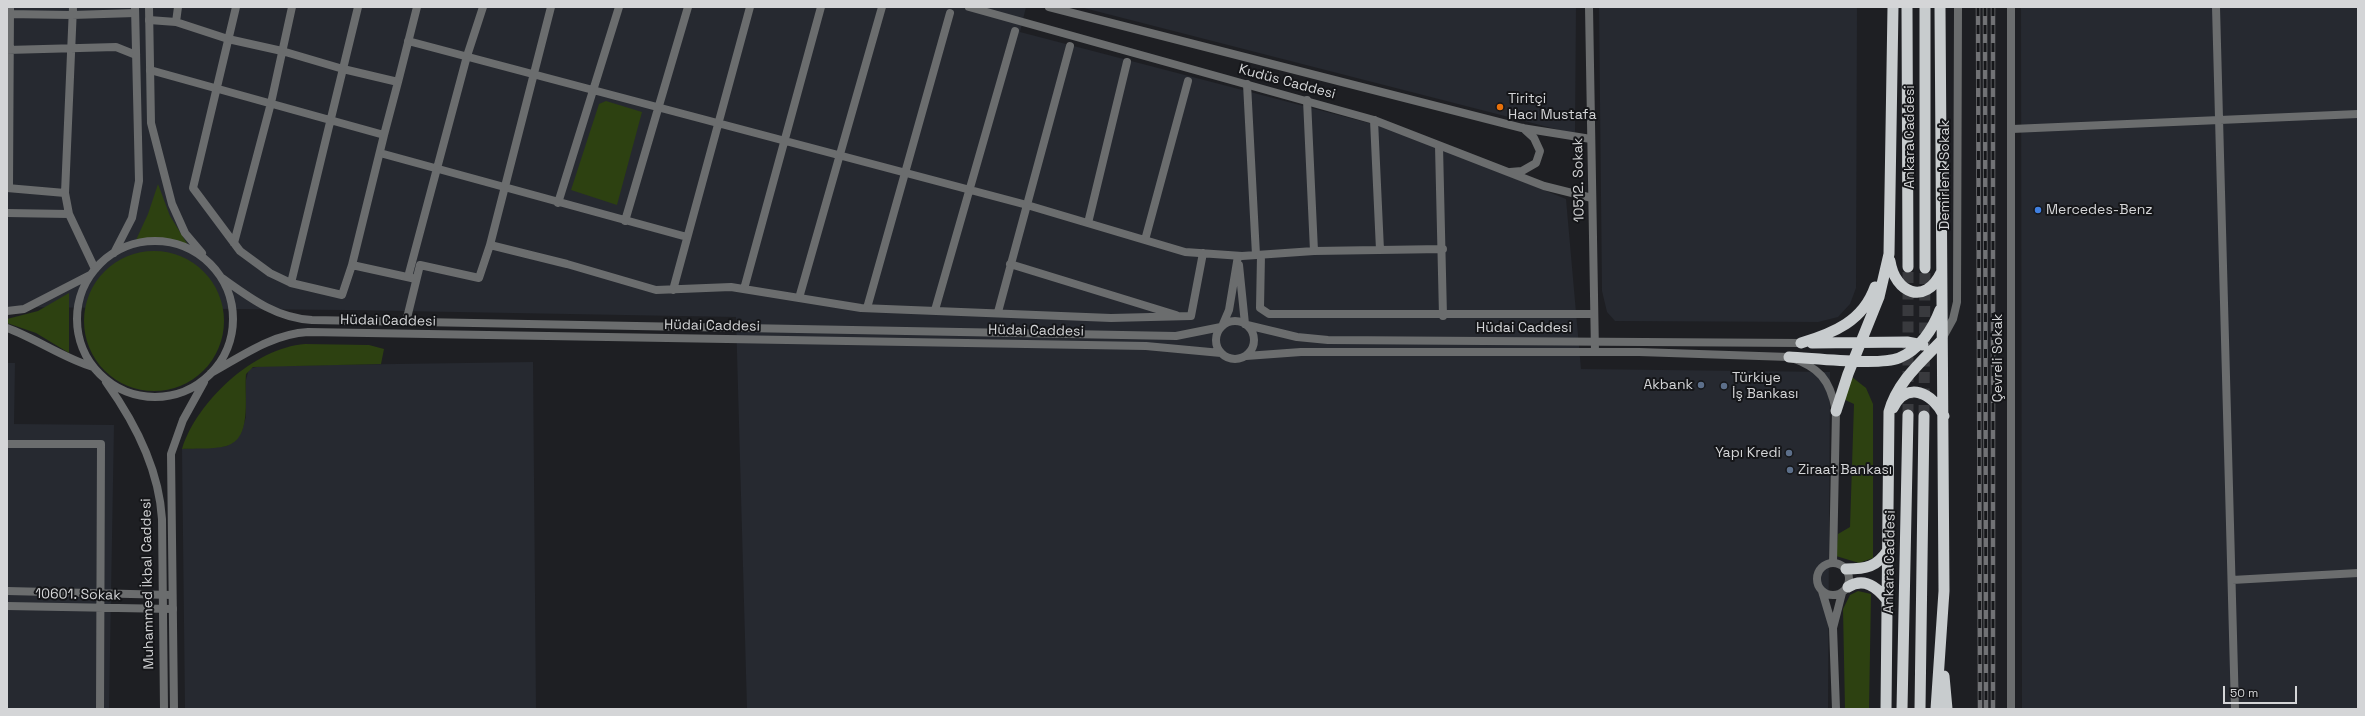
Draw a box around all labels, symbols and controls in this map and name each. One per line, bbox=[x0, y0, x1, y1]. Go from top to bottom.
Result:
street label: Kudüs Caddesi bbox=[1237, 61, 1337, 103]
street label: Ankara Caddesi bbox=[1902, 85, 1918, 189]
place label: Tiritçi Hacı Mustafa bbox=[1508, 91, 1596, 124]
marker: Tiritçi Hacı Mustafa bbox=[1495, 102, 1505, 112]
street label: Demirlenk Sokak bbox=[1937, 120, 1953, 230]
street label: 10512. Sokak bbox=[1570, 138, 1588, 222]
place label: Mercedes-Benz bbox=[2046, 202, 2153, 218]
marker: Mercedes-Benz bbox=[2033, 205, 2043, 215]
street label: Hüdai Caddesi bbox=[340, 312, 436, 330]
street label: Çevreli Sokak bbox=[1990, 314, 2006, 402]
street label: Hüdai Caddesi bbox=[664, 317, 760, 335]
street label: Hüdai Caddesi bbox=[1476, 320, 1572, 336]
street label: Hüdai Caddesi bbox=[988, 322, 1084, 340]
place label: Türkiye İş Bankası bbox=[1732, 370, 1798, 402]
place label: Akbank bbox=[1643, 377, 1693, 393]
marker: Akbank bbox=[1696, 380, 1706, 390]
marker: Türkiye İş Bankası bbox=[1719, 381, 1729, 391]
place label: Yapı Kredi bbox=[1715, 445, 1781, 461]
marker: Yapı Kredi bbox=[1784, 448, 1794, 458]
place label: Ziraat Bankası bbox=[1798, 462, 1892, 478]
marker: Ziraat Bankası bbox=[1785, 465, 1795, 475]
street label: Muhammed İkbal Caddesi bbox=[138, 498, 158, 670]
street label: Ankara Caddesi bbox=[1881, 510, 1899, 614]
street label: 10601. Sokak bbox=[35, 586, 121, 604]
scale bar bbox=[2225, 678, 2299, 704]
text: 50 m bbox=[2230, 685, 2258, 701]

